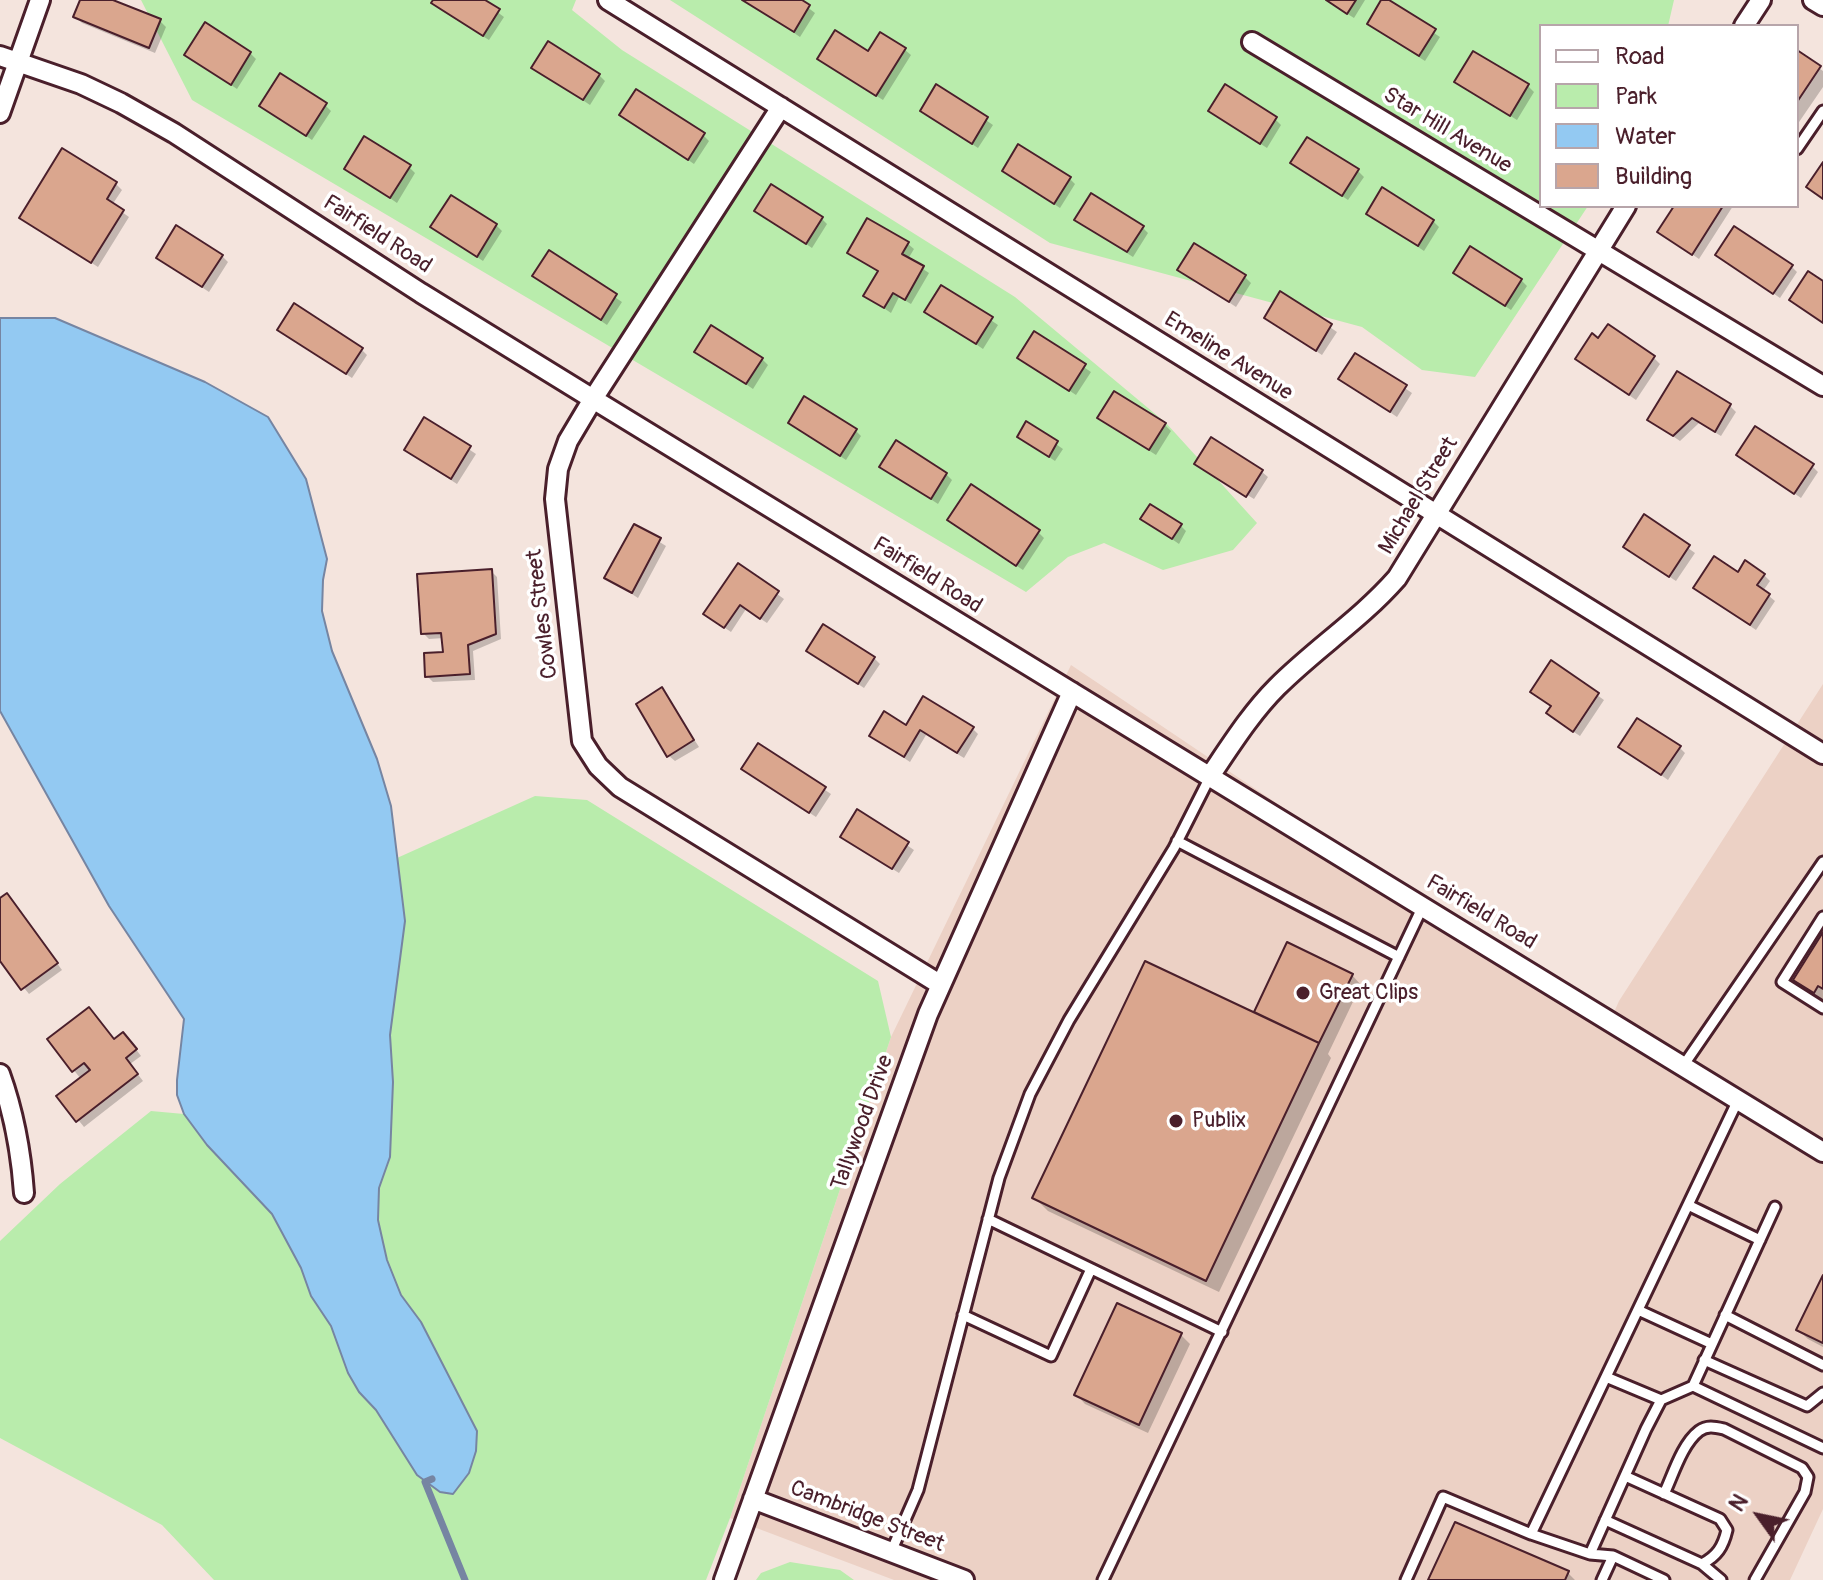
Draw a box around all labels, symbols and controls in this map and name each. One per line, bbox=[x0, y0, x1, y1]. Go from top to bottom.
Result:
legend bbox=[1539, 24, 1799, 208]
text: Road bbox=[1615, 42, 1665, 71]
street label: Star Hill Avenue bbox=[1378, 82, 1516, 180]
text: Park bbox=[1615, 82, 1657, 111]
text: Water bbox=[1615, 122, 1676, 151]
text: Building bbox=[1615, 162, 1692, 191]
street label: Fairfield Road bbox=[318, 190, 436, 280]
street label: Emeline Avenue bbox=[1159, 307, 1297, 407]
street label: Michael Street bbox=[1374, 433, 1464, 559]
street label: Fairfield Road bbox=[867, 532, 987, 620]
street label: Cowles Street bbox=[522, 548, 564, 680]
street label: Fairfield Road bbox=[1421, 870, 1541, 956]
place label: Great Clips bbox=[1319, 980, 1418, 1006]
marker: Great Clips bbox=[1294, 984, 1312, 1002]
street label: Tallywood Drive bbox=[826, 1052, 900, 1194]
place label: Publix bbox=[1192, 1108, 1246, 1134]
marker: Publix bbox=[1167, 1112, 1185, 1130]
street label: Cambridge Street bbox=[786, 1475, 948, 1559]
north arrow bbox=[1719, 1476, 1799, 1556]
text: N bbox=[1723, 1489, 1755, 1517]

